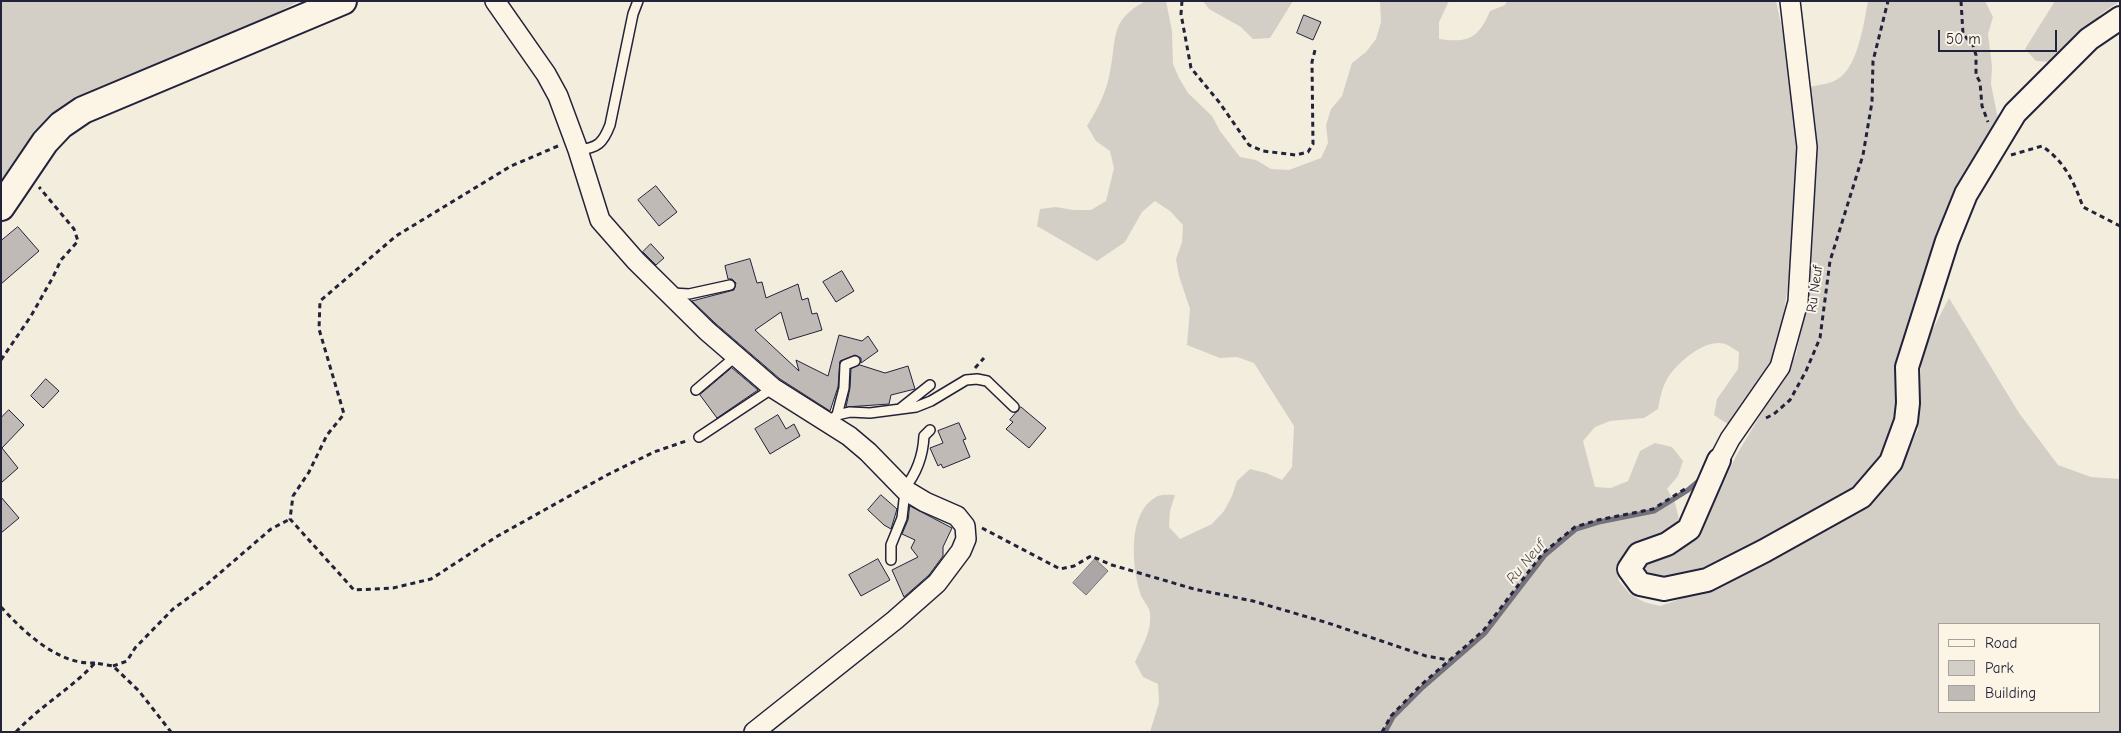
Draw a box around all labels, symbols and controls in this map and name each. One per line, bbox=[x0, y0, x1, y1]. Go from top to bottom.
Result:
scale bar bbox=[1941, 20, 2060, 52]
text: 50 m bbox=[1946, 30, 1981, 48]
street label: Ru Neuf bbox=[1803, 264, 1827, 314]
water label: Ru Neuf bbox=[1503, 536, 1549, 588]
legend bbox=[1938, 623, 2101, 713]
text: Road bbox=[1985, 634, 2017, 652]
text: Park bbox=[1985, 659, 2014, 677]
text: Building bbox=[1985, 684, 2036, 702]

